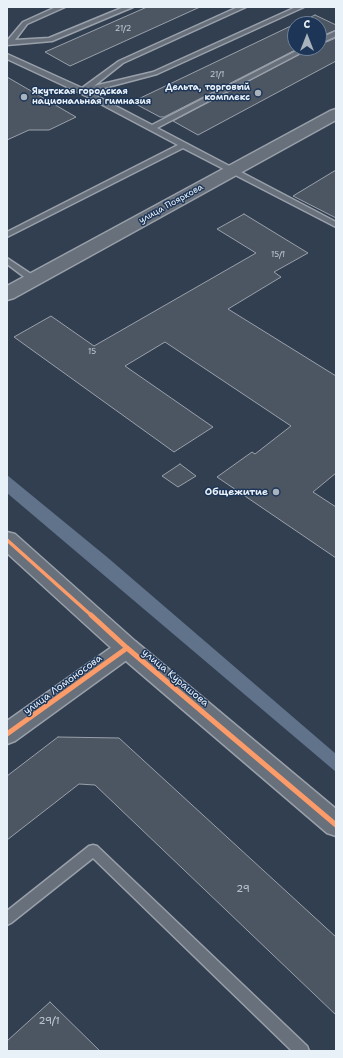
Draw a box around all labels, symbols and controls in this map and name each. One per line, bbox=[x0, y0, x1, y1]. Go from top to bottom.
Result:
north arrow bbox=[287, 16, 327, 56]
text: С bbox=[304, 17, 310, 32]
house number: 21/2 bbox=[115, 24, 131, 34]
house number: 21/1 bbox=[210, 70, 224, 80]
place label: Дельта, торговый комплекс bbox=[165, 83, 250, 104]
place label: Якутская городская национальная гимназия bbox=[32, 87, 151, 108]
marker: Дельта, торговый комплекс bbox=[253, 88, 263, 98]
marker: Якутская городская национальная гимназия bbox=[19, 92, 29, 102]
street label: улица Пояркова bbox=[137, 182, 205, 226]
house number: 15/1 bbox=[271, 250, 285, 260]
house number: 15 bbox=[88, 347, 96, 357]
place label: Общежитие bbox=[205, 486, 268, 498]
marker: Общежитие bbox=[271, 487, 281, 497]
street label: улица Курашова bbox=[139, 647, 211, 709]
street label: улица Ломоносова bbox=[21, 652, 105, 718]
house number: 29 bbox=[236, 883, 250, 895]
house number: 29/1 bbox=[38, 1015, 60, 1027]

